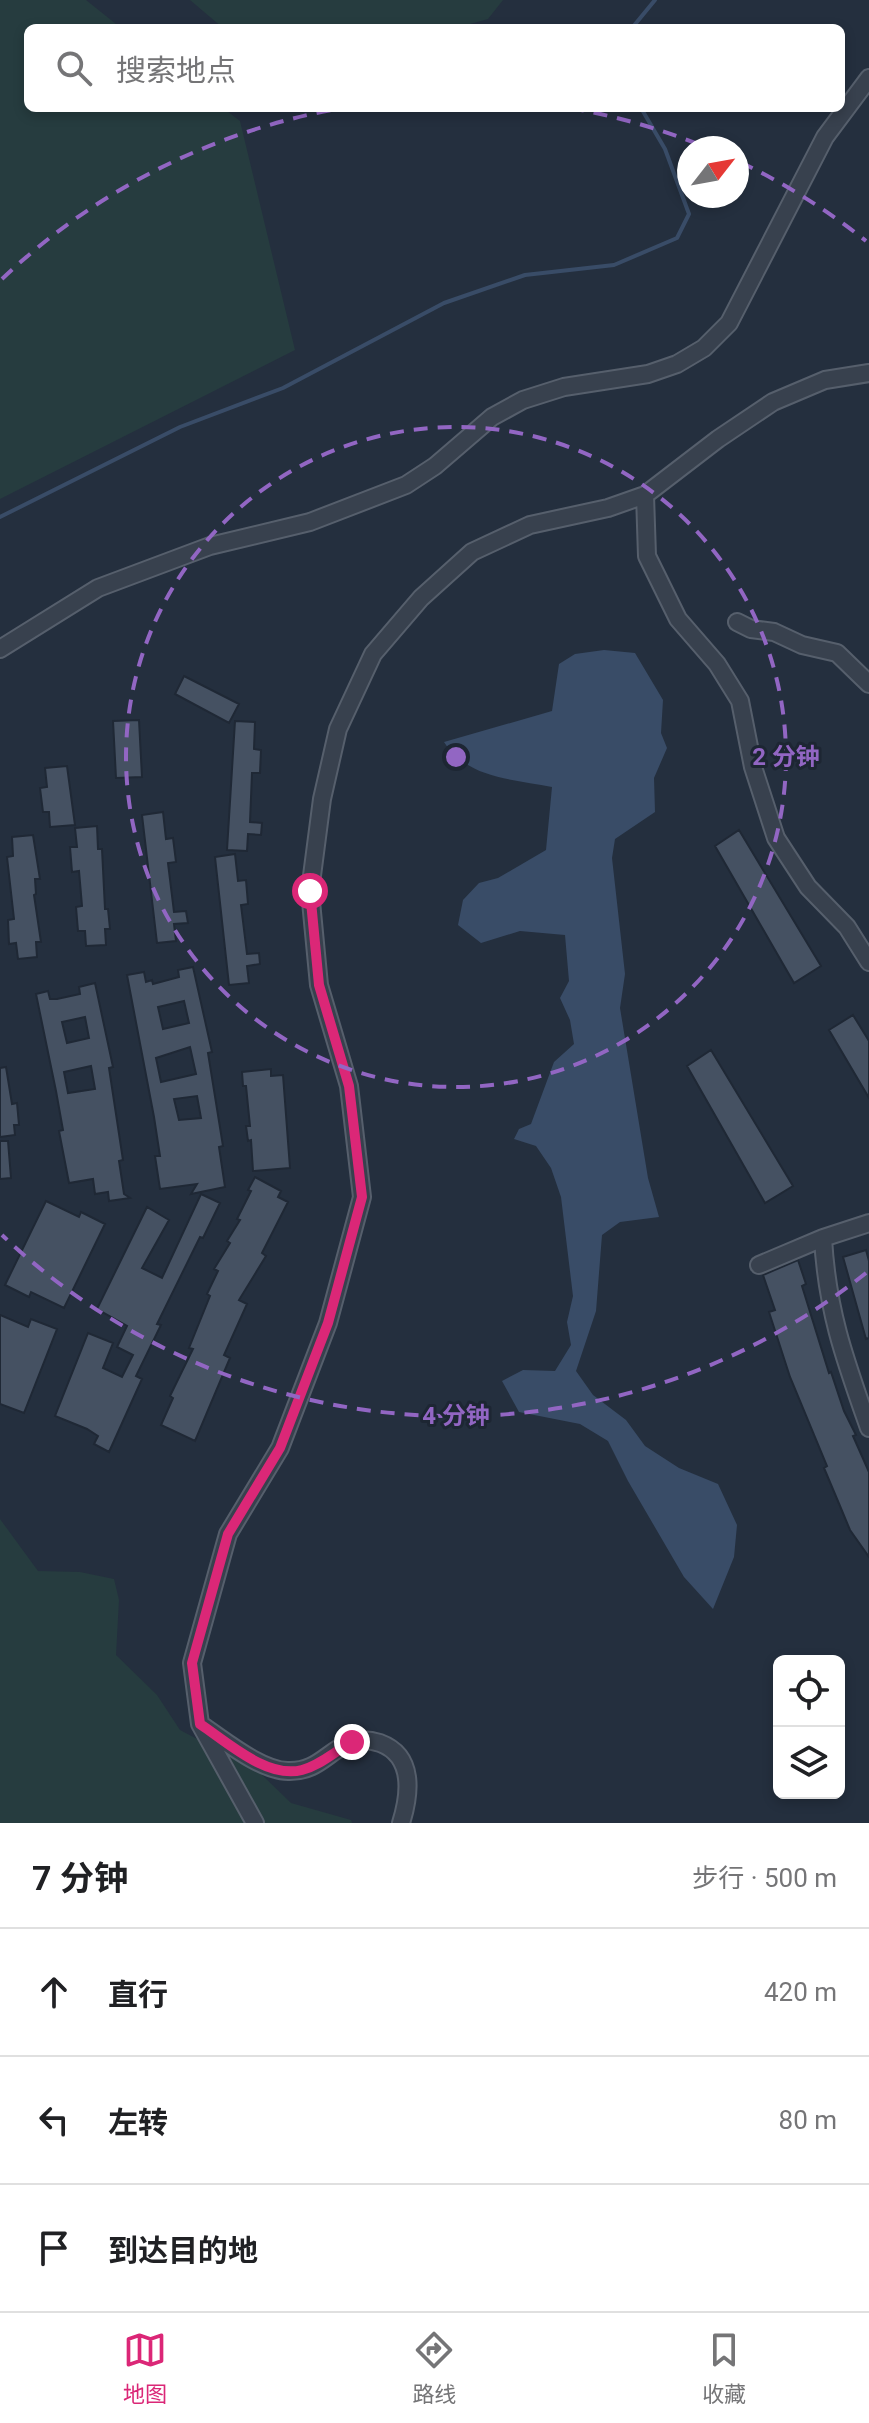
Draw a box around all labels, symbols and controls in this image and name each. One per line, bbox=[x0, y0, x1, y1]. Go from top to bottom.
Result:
search box bbox=[24, 24, 845, 112]
icon: search bbox=[52, 46, 96, 90]
text: 搜索地点 bbox=[116, 53, 236, 88]
north arrow bbox=[677, 136, 749, 208]
centre of rings bbox=[442, 743, 470, 771]
text: 2 分钟 bbox=[752, 743, 820, 771]
route start bbox=[292, 873, 328, 909]
text: 4 分钟 bbox=[422, 1402, 490, 1430]
map controls bbox=[773, 1655, 845, 1799]
button: locate bbox=[773, 1655, 845, 1727]
route end bbox=[334, 1724, 370, 1760]
button: layers bbox=[773, 1727, 845, 1799]
text: 7 分钟 bbox=[32, 1858, 128, 1898]
text: 步行 · 500 m bbox=[692, 1863, 837, 1893]
icon: ahead bbox=[32, 1970, 76, 2014]
text: 直行 bbox=[108, 1977, 168, 2012]
text: 420 m bbox=[764, 1977, 837, 2007]
icon: left bbox=[32, 2098, 76, 2142]
text: 左转 bbox=[108, 2105, 168, 2140]
text: 80 m bbox=[779, 2105, 837, 2135]
icon: arrive bbox=[32, 2226, 76, 2270]
text: 到达目的地 bbox=[108, 2233, 258, 2268]
tab: 地图 bbox=[123, 2328, 167, 2408]
tab: 路线 bbox=[412, 2328, 456, 2408]
tab: 收藏 bbox=[702, 2328, 746, 2408]

